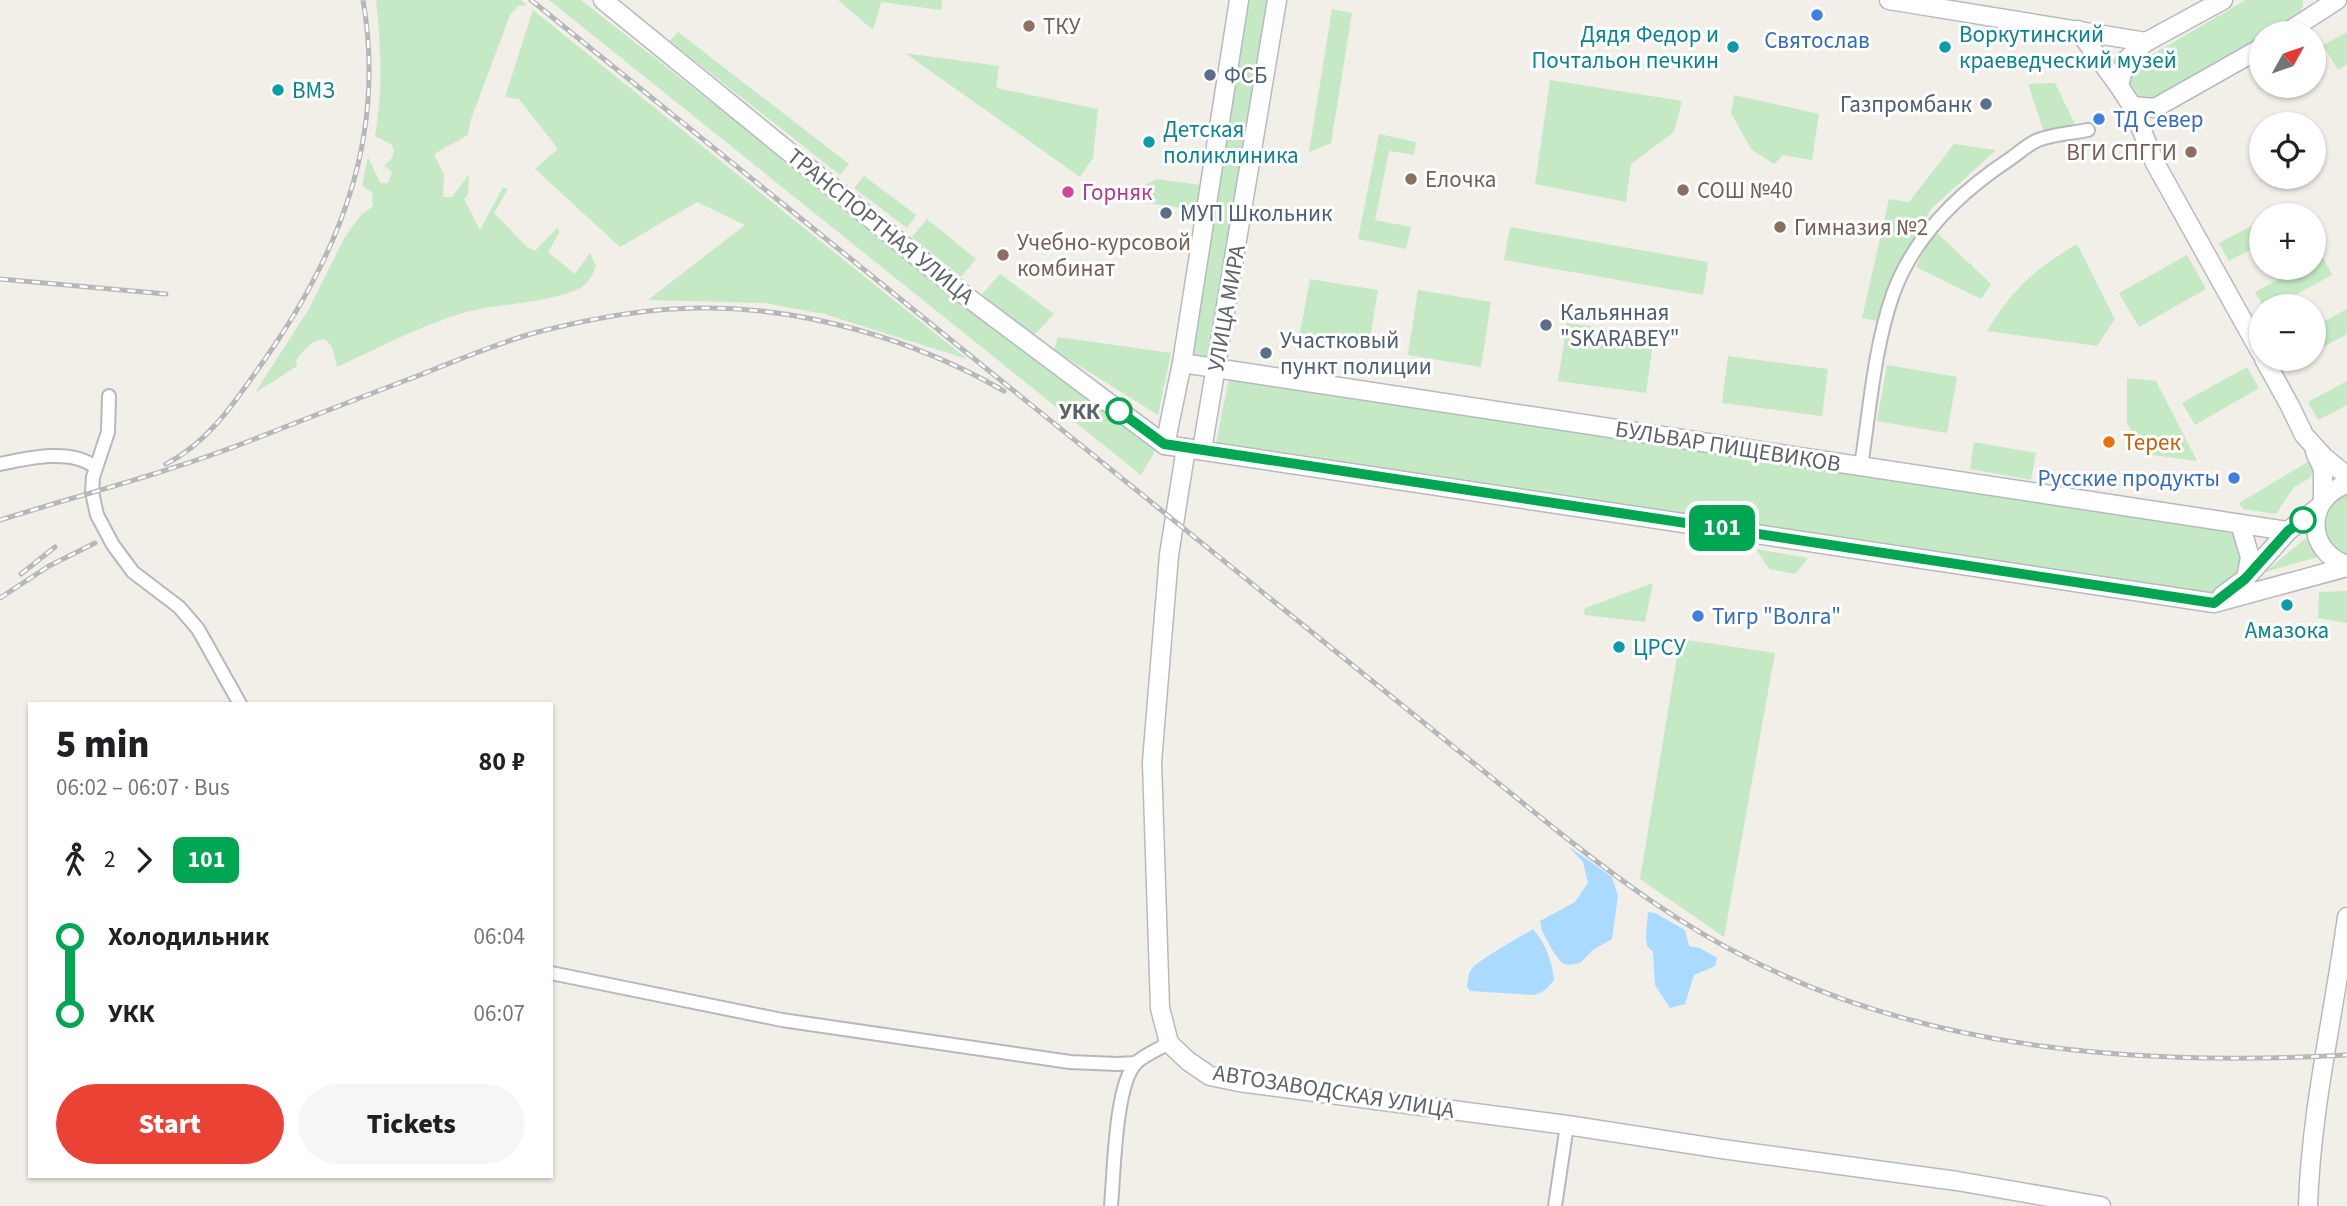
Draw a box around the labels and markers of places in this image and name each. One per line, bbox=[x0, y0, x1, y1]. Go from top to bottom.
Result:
marker: Святослав bbox=[1809, 7, 1825, 23]
place label: ТКУ bbox=[1043, 10, 1081, 43]
marker: ТКУ bbox=[1021, 18, 1037, 34]
place label: Дядя Федор и Почтальон печкин bbox=[1532, 18, 1719, 77]
place label: Воркутинский краеведческий музей bbox=[1959, 18, 2177, 77]
place label: Святослав bbox=[1764, 24, 1870, 57]
marker: Дядя Федор и Почтальон печкин bbox=[1725, 39, 1741, 55]
marker: Воркутинский краеведческий музей bbox=[1937, 39, 1953, 55]
place label: ФСБ bbox=[1224, 59, 1267, 92]
marker: ФСБ bbox=[1202, 67, 1218, 83]
place label: ВМЗ bbox=[292, 74, 335, 107]
marker: ВМЗ bbox=[270, 82, 286, 98]
place label: Газпромбанк bbox=[1840, 88, 1973, 121]
marker: Газпромбанк bbox=[1978, 96, 1994, 112]
place label: ТД Север bbox=[2113, 103, 2204, 136]
marker: ТД Север bbox=[2091, 111, 2107, 127]
place label: Детская поликлиника bbox=[1163, 113, 1299, 172]
marker: Детская поликлиника bbox=[1141, 134, 1157, 150]
place label: ВГИ СПГГИ bbox=[2066, 136, 2177, 169]
marker: ВГИ СПГГИ bbox=[2183, 144, 2199, 160]
place label: Елочка bbox=[1425, 163, 1496, 196]
marker: Елочка bbox=[1403, 171, 1419, 187]
place label: СОШ №40 bbox=[1697, 174, 1793, 207]
place label: Горняк bbox=[1082, 176, 1153, 209]
marker: СОШ №40 bbox=[1675, 182, 1691, 198]
marker: Горняк bbox=[1060, 184, 1076, 200]
place label: МУП Школьник bbox=[1180, 197, 1333, 230]
marker: МУП Школьник bbox=[1158, 205, 1174, 221]
place label: Гимназия №2 bbox=[1794, 211, 1928, 244]
marker: Гимназия №2 bbox=[1772, 219, 1788, 235]
place label: Учебно-курсовой комбинат bbox=[1017, 226, 1191, 285]
marker: Учебно-курсовой комбинат bbox=[995, 247, 1011, 263]
place label: Кальянная "SKARABEY" bbox=[1560, 296, 1680, 355]
marker: Кальянная "SKARABEY" bbox=[1538, 317, 1554, 333]
place label: Участковый пункт полиции bbox=[1280, 324, 1432, 383]
marker: Участковый пункт полиции bbox=[1258, 345, 1274, 361]
place label: УКК bbox=[1059, 395, 1101, 428]
marker: УКК bbox=[1106, 398, 1132, 424]
place label: Терек bbox=[2123, 426, 2181, 459]
marker: Терек bbox=[2101, 434, 2117, 450]
place label: Русские продукты bbox=[2038, 462, 2220, 495]
marker: Русские продукты bbox=[2226, 470, 2242, 486]
unlabelled marker bbox=[2290, 507, 2316, 533]
marker: Амазока bbox=[2279, 597, 2295, 613]
place label: Тигр "Волга" bbox=[1712, 600, 1841, 633]
marker: Тигр "Волга" bbox=[1690, 608, 1706, 624]
place label: Амазока bbox=[2245, 614, 2329, 647]
place label: ЦРСУ bbox=[1633, 631, 1686, 664]
marker: ЦРСУ bbox=[1611, 639, 1627, 655]

